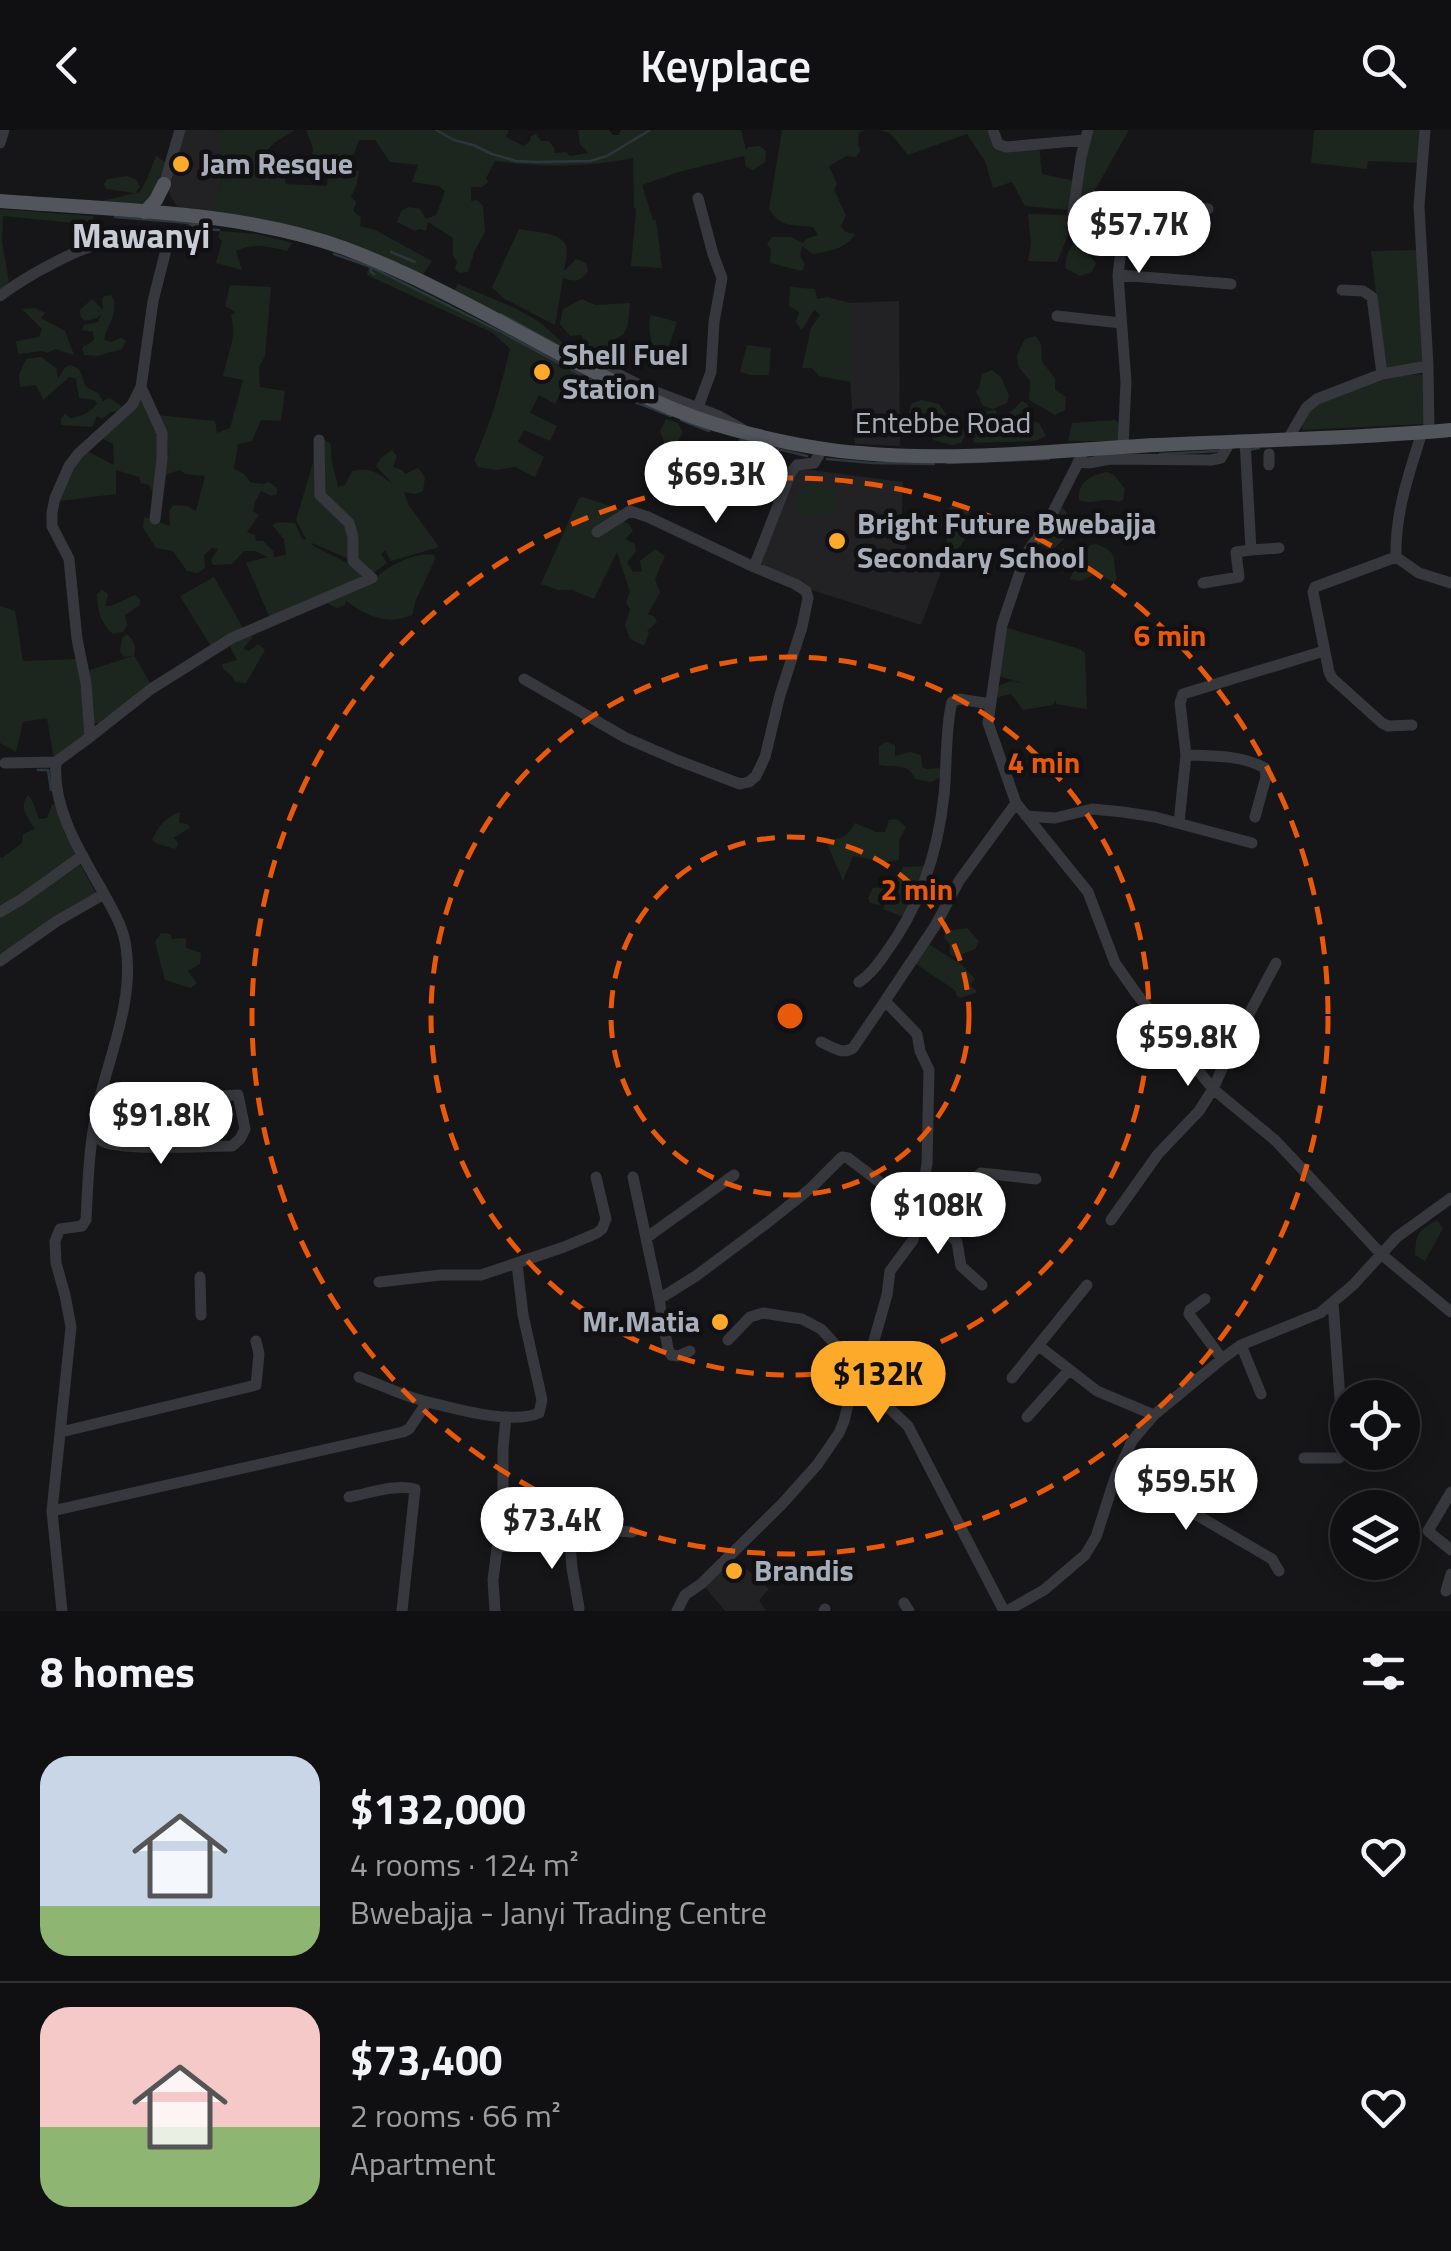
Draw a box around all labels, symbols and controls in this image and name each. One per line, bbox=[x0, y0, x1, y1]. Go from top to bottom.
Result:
text: Keyplace bbox=[640, 31, 811, 99]
icon: back bbox=[40, 38, 95, 93]
icon: search bbox=[1356, 38, 1411, 93]
place label: Jam Resque bbox=[201, 140, 353, 186]
marker: Jam Resque bbox=[170, 153, 192, 175]
pin: $57.7K bbox=[1058, 191, 1220, 276]
text: $57.7K bbox=[1090, 199, 1188, 247]
district label: Mawanyi bbox=[72, 208, 210, 262]
place label: Shell Fuel Station bbox=[562, 331, 689, 411]
marker: Shell Fuel Station bbox=[531, 361, 553, 383]
street label: Entebbe Road bbox=[855, 399, 1031, 445]
pin: $69.3K bbox=[635, 441, 797, 526]
text: $69.3K bbox=[667, 449, 765, 497]
place label: Bright Future Bwebajja Secondary School bbox=[857, 500, 1156, 580]
marker: Bright Future Bwebajja Secondary School bbox=[826, 530, 848, 552]
text: 6 min bbox=[1134, 612, 1206, 658]
text: 4 min bbox=[1008, 739, 1080, 785]
text: 2 min bbox=[881, 866, 953, 912]
centre of rings bbox=[772, 998, 808, 1034]
pin: $59.8K bbox=[1107, 1004, 1269, 1089]
text: $59.8K bbox=[1139, 1012, 1237, 1060]
pin: $91.8K bbox=[80, 1082, 242, 1167]
text: $91.8K bbox=[112, 1090, 210, 1138]
pin: $108K bbox=[868, 1172, 1008, 1257]
text: $108K bbox=[893, 1180, 983, 1228]
place label: Mr.Matia bbox=[582, 1298, 700, 1344]
marker: Mr.Matia bbox=[709, 1311, 731, 1333]
pin: $132K bbox=[808, 1341, 948, 1426]
text: $132K bbox=[833, 1349, 923, 1397]
map controls bbox=[1330, 1380, 1420, 1580]
button: locate bbox=[1330, 1380, 1420, 1470]
pin: $59.5K bbox=[1105, 1448, 1267, 1533]
text: $59.5K bbox=[1137, 1456, 1235, 1504]
pin: $73.4K bbox=[471, 1487, 633, 1572]
button: layers bbox=[1330, 1490, 1420, 1580]
text: $73.4K bbox=[503, 1495, 601, 1543]
place label: Brandis bbox=[754, 1547, 854, 1593]
marker: Brandis bbox=[723, 1560, 745, 1582]
text: 8 homes bbox=[40, 1639, 195, 1703]
icon: filters bbox=[1356, 1644, 1411, 1699]
text: $132,000 bbox=[350, 1776, 526, 1840]
icon: home bbox=[120, 1796, 240, 1916]
icon: heart bbox=[1356, 1829, 1411, 1884]
text: 4 rooms · 124 m² bbox=[350, 1840, 579, 1888]
text: Bwebajja - Janyi Trading Centre bbox=[350, 1888, 767, 1936]
text: $73,400 bbox=[350, 2027, 502, 2091]
icon: home bbox=[120, 2047, 240, 2167]
icon: heart bbox=[1356, 2080, 1411, 2135]
text: 2 rooms · 66 m² bbox=[350, 2091, 561, 2139]
text: Apartment bbox=[350, 2139, 496, 2187]

